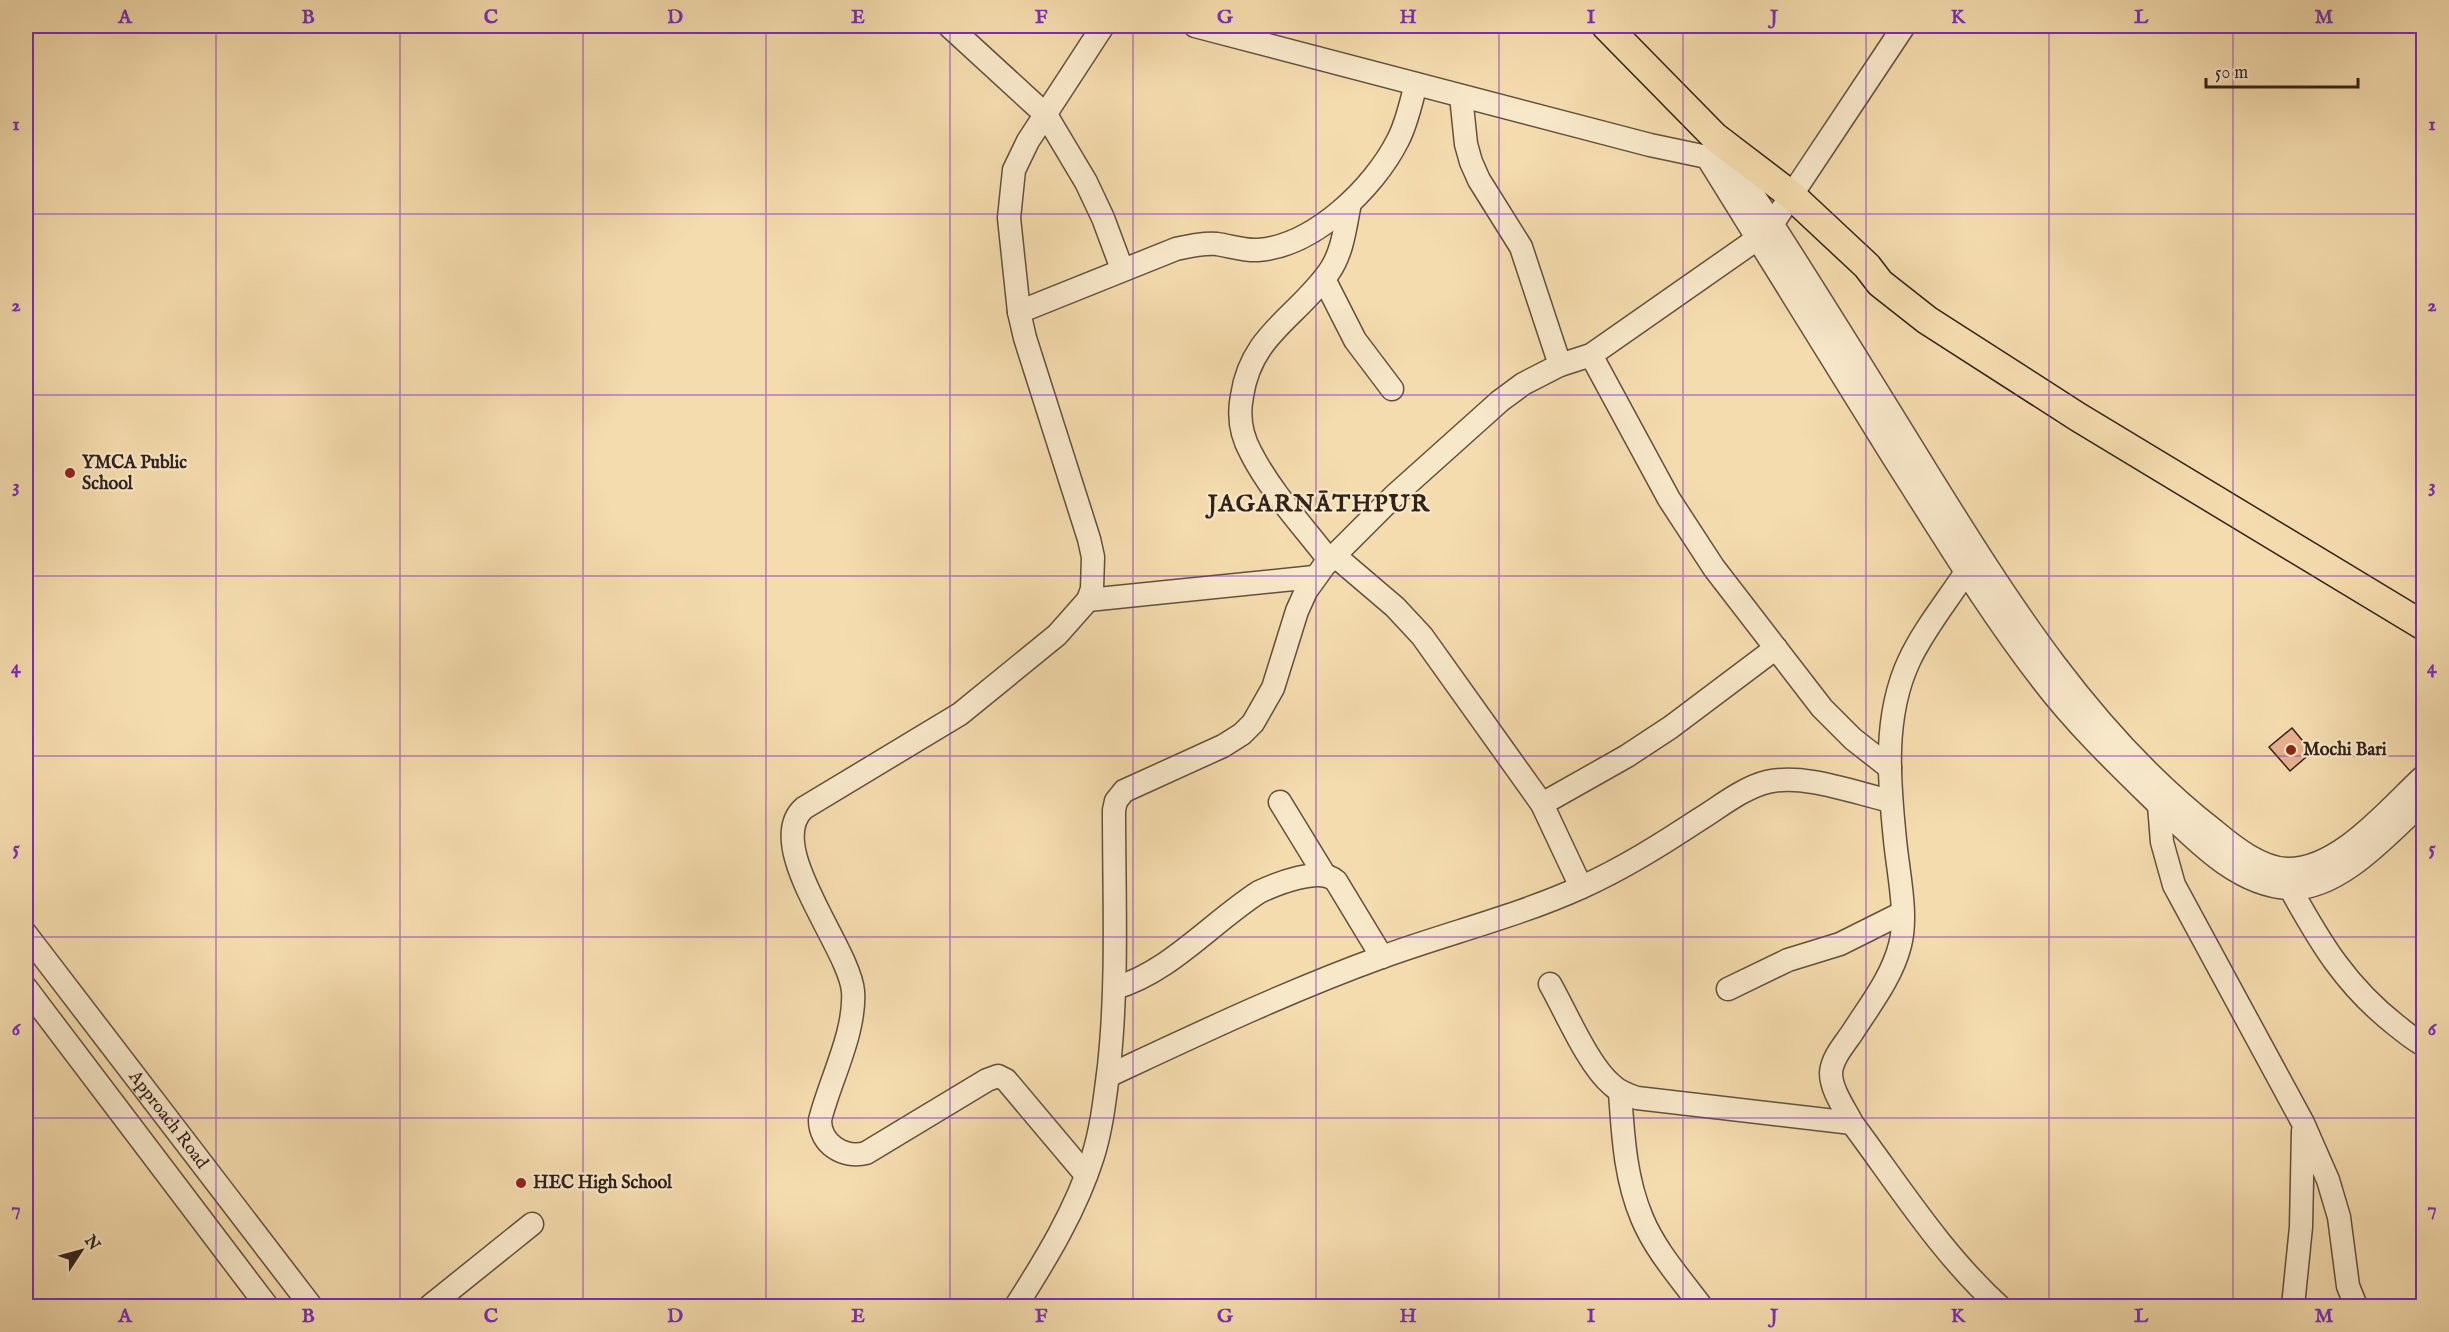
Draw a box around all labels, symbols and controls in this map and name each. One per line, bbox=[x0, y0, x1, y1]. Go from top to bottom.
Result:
text: A bbox=[117, 5, 133, 30]
text: B bbox=[301, 5, 315, 30]
text: C bbox=[484, 5, 498, 30]
text: D bbox=[667, 5, 683, 30]
text: E bbox=[851, 5, 865, 30]
text: F bbox=[1035, 5, 1048, 30]
text: G bbox=[1217, 5, 1234, 30]
text: H bbox=[1399, 5, 1417, 30]
text: I bbox=[1587, 5, 1596, 30]
text: J bbox=[1767, 5, 1779, 30]
text: K bbox=[1951, 5, 1967, 30]
text: L bbox=[2134, 5, 2149, 30]
text: M bbox=[2315, 5, 2334, 30]
scale bar bbox=[2206, 51, 2358, 89]
text: 50 m bbox=[2215, 62, 2248, 85]
text: 1 bbox=[12, 112, 20, 137]
text: 1 bbox=[2428, 112, 2436, 137]
text: 2 bbox=[11, 293, 21, 318]
text: 2 bbox=[2427, 293, 2437, 318]
place label: YMCA Public School bbox=[82, 452, 187, 496]
marker: YMCA Public School bbox=[63, 466, 77, 480]
text: 3 bbox=[12, 474, 20, 499]
text: 3 bbox=[2428, 474, 2436, 499]
district label: JAGARNĀTHPUR bbox=[1205, 489, 1431, 520]
text: 4 bbox=[11, 655, 22, 680]
text: 4 bbox=[2427, 655, 2438, 680]
place label: Mochi Bari bbox=[2303, 739, 2387, 762]
marker: Mochi Bari bbox=[2284, 743, 2298, 757]
text: 5 bbox=[12, 836, 20, 861]
text: 5 bbox=[2428, 836, 2436, 861]
text: 6 bbox=[12, 1017, 22, 1042]
text: 6 bbox=[2428, 1017, 2438, 1042]
street label: Approach Road bbox=[123, 1065, 213, 1174]
place label: HEC High School bbox=[533, 1172, 673, 1195]
marker: HEC High School bbox=[514, 1176, 528, 1190]
text: 7 bbox=[11, 1197, 21, 1222]
text: 7 bbox=[2427, 1197, 2437, 1222]
north arrow bbox=[51, 1221, 111, 1281]
text: N bbox=[79, 1231, 104, 1255]
text: A bbox=[117, 1304, 133, 1329]
text: B bbox=[301, 1304, 315, 1329]
text: C bbox=[484, 1304, 498, 1329]
text: D bbox=[667, 1304, 683, 1329]
text: E bbox=[851, 1304, 865, 1329]
text: F bbox=[1035, 1304, 1048, 1329]
text: G bbox=[1217, 1304, 1234, 1329]
text: H bbox=[1399, 1304, 1417, 1329]
text: I bbox=[1587, 1304, 1596, 1329]
text: J bbox=[1767, 1304, 1779, 1329]
text: K bbox=[1951, 1304, 1967, 1329]
text: L bbox=[2134, 1304, 2149, 1329]
text: M bbox=[2315, 1304, 2334, 1329]

